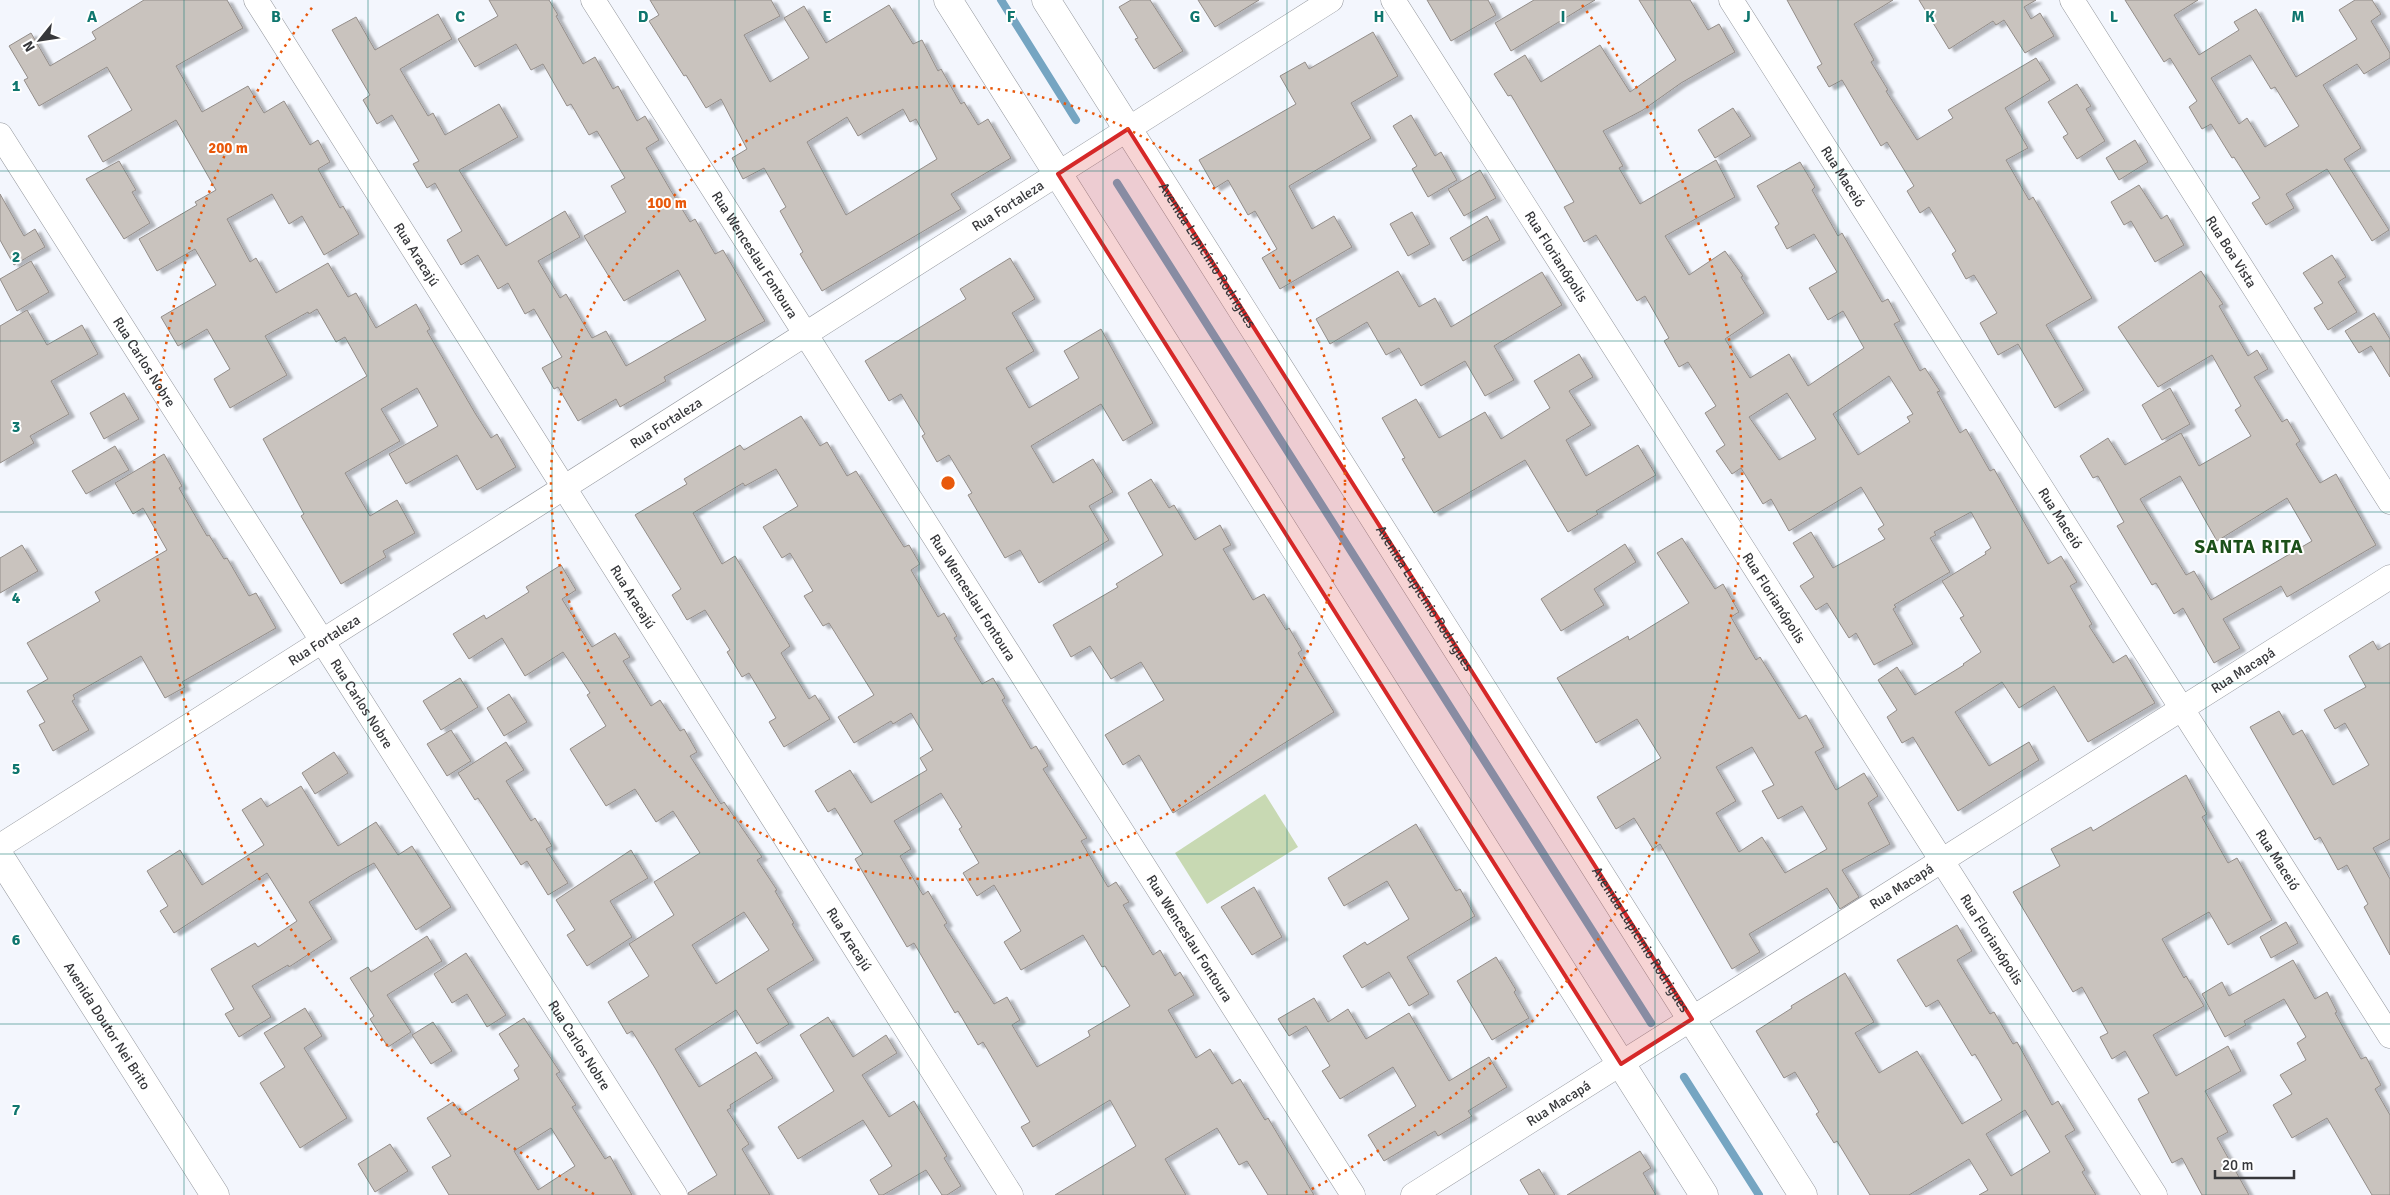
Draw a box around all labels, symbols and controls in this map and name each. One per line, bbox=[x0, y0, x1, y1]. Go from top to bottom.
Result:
text: A bbox=[87, 7, 98, 27]
text: B bbox=[271, 7, 281, 27]
text: C bbox=[455, 7, 465, 27]
text: D bbox=[638, 7, 649, 27]
text: E bbox=[822, 7, 832, 27]
text: F bbox=[1007, 7, 1016, 27]
text: G bbox=[1190, 7, 1200, 27]
text: H bbox=[1374, 7, 1384, 27]
text: I bbox=[1560, 7, 1566, 27]
text: J bbox=[1743, 7, 1751, 27]
text: K bbox=[1925, 7, 1935, 27]
text: L bbox=[2110, 7, 2119, 27]
text: M bbox=[2291, 7, 2305, 27]
north arrow bbox=[15, 15, 65, 65]
text: N bbox=[19, 38, 39, 55]
text: 1 bbox=[12, 76, 21, 96]
text: 200 m bbox=[208, 139, 248, 157]
street label: Rua Maceió bbox=[1817, 143, 1868, 210]
street label: Rua Fortaleza bbox=[969, 177, 1047, 235]
street label: Avenida Lupicínio Rodrigues bbox=[1155, 179, 1260, 331]
street label: Rua Wenceslau Fontoura bbox=[708, 188, 801, 322]
text: 100 m bbox=[647, 194, 687, 212]
street label: Rua Florianópolis bbox=[1521, 208, 1591, 305]
street label: Rua Boa Vista bbox=[2202, 213, 2260, 291]
street label: Rua Aracajú bbox=[390, 220, 443, 290]
text: 2 bbox=[12, 247, 20, 267]
street label: Rua Carlos Nobre bbox=[109, 314, 179, 410]
street label: Rua Fortaleza bbox=[627, 394, 705, 452]
text: 3 bbox=[12, 417, 20, 437]
centre of rings bbox=[939, 474, 957, 492]
street label: Rua Maceió bbox=[2034, 485, 2086, 552]
street label: Avenida Lupicínio Rodrigues bbox=[1372, 522, 1477, 674]
street label: Rua Wenceslau Fontoura bbox=[926, 531, 1019, 664]
district label: SANTA RITA bbox=[2194, 535, 2304, 559]
street label: Rua Florianópolis bbox=[1739, 549, 1809, 647]
street label: Rua Aracajú bbox=[606, 562, 659, 632]
text: 4 bbox=[12, 588, 21, 608]
street label: Rua Fortaleza bbox=[285, 611, 364, 670]
street label: Rua Macapá bbox=[2208, 644, 2278, 697]
street label: Rua Carlos Nobre bbox=[327, 656, 396, 752]
text: 5 bbox=[12, 759, 20, 779]
street label: Rua Maceió bbox=[2252, 826, 2303, 894]
street label: Rua Macapá bbox=[1867, 860, 1937, 913]
street label: Avenida Lupicínio Rodrigues bbox=[1588, 864, 1693, 1016]
street label: Rua Wenceslau Fontoura bbox=[1143, 872, 1236, 1005]
street label: Rua Florianópolis bbox=[1956, 891, 2027, 988]
street label: Rua Aracajú bbox=[823, 905, 875, 974]
text: 6 bbox=[12, 930, 21, 950]
street label: Avenida Doutor Nei Brito bbox=[60, 959, 154, 1093]
street label: Rua Carlos Nobre bbox=[544, 997, 614, 1093]
street label: Rua Macapá bbox=[1523, 1077, 1594, 1130]
text: 7 bbox=[12, 1100, 21, 1120]
scale bar bbox=[2215, 1148, 2294, 1180]
text: 20 m bbox=[2222, 1156, 2253, 1174]

